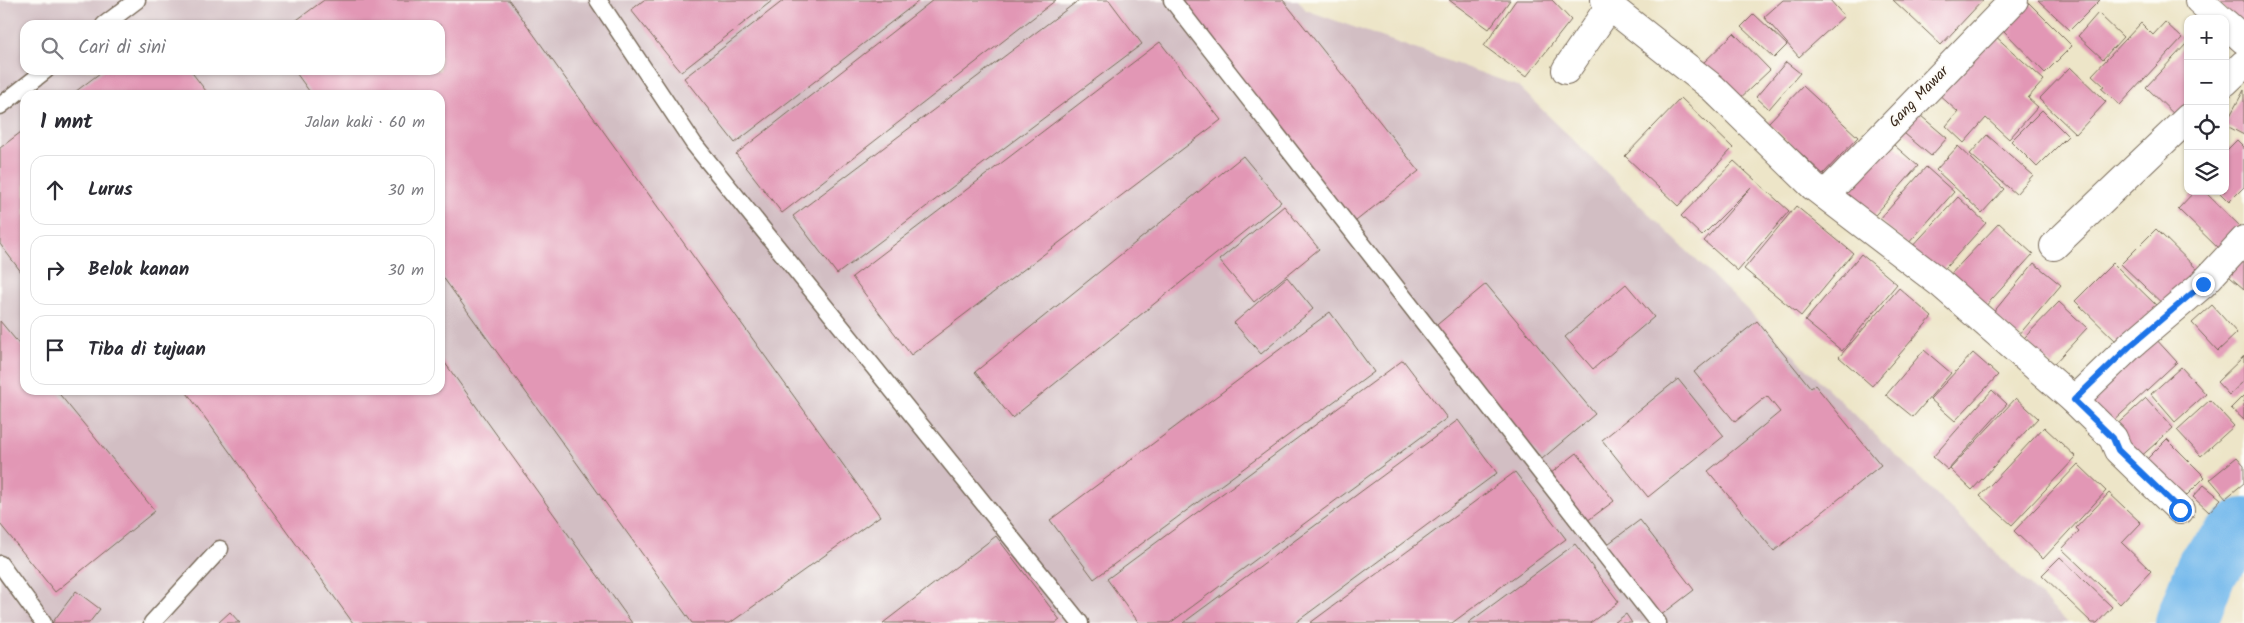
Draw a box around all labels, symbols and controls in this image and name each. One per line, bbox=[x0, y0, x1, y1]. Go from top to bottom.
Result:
map controls bbox=[2184, 15, 2229, 195]
button: + bbox=[2184, 15, 2229, 60]
search box bbox=[20, 20, 445, 75]
text: Cari di sini bbox=[78, 33, 166, 63]
icon: search bbox=[38, 34, 66, 62]
street label: Gang Mawar bbox=[1883, 60, 1956, 134]
button: − bbox=[2184, 60, 2229, 105]
button: locate bbox=[2184, 105, 2229, 150]
text: 1 mnt bbox=[40, 106, 93, 139]
text: Jalan kaki · 60 m bbox=[305, 110, 425, 135]
button: layers bbox=[2184, 150, 2229, 195]
text: Lurus bbox=[88, 175, 133, 205]
icon: ahead bbox=[41, 176, 69, 204]
text: 30 m bbox=[388, 178, 424, 203]
text: Belok kanan bbox=[88, 255, 189, 285]
icon: right bbox=[41, 256, 69, 284]
text: 30 m bbox=[388, 258, 424, 283]
route end bbox=[2192, 273, 2215, 296]
text: Tiba di tujuan bbox=[88, 335, 206, 365]
icon: arrive bbox=[41, 336, 69, 364]
route start bbox=[2169, 499, 2192, 522]

